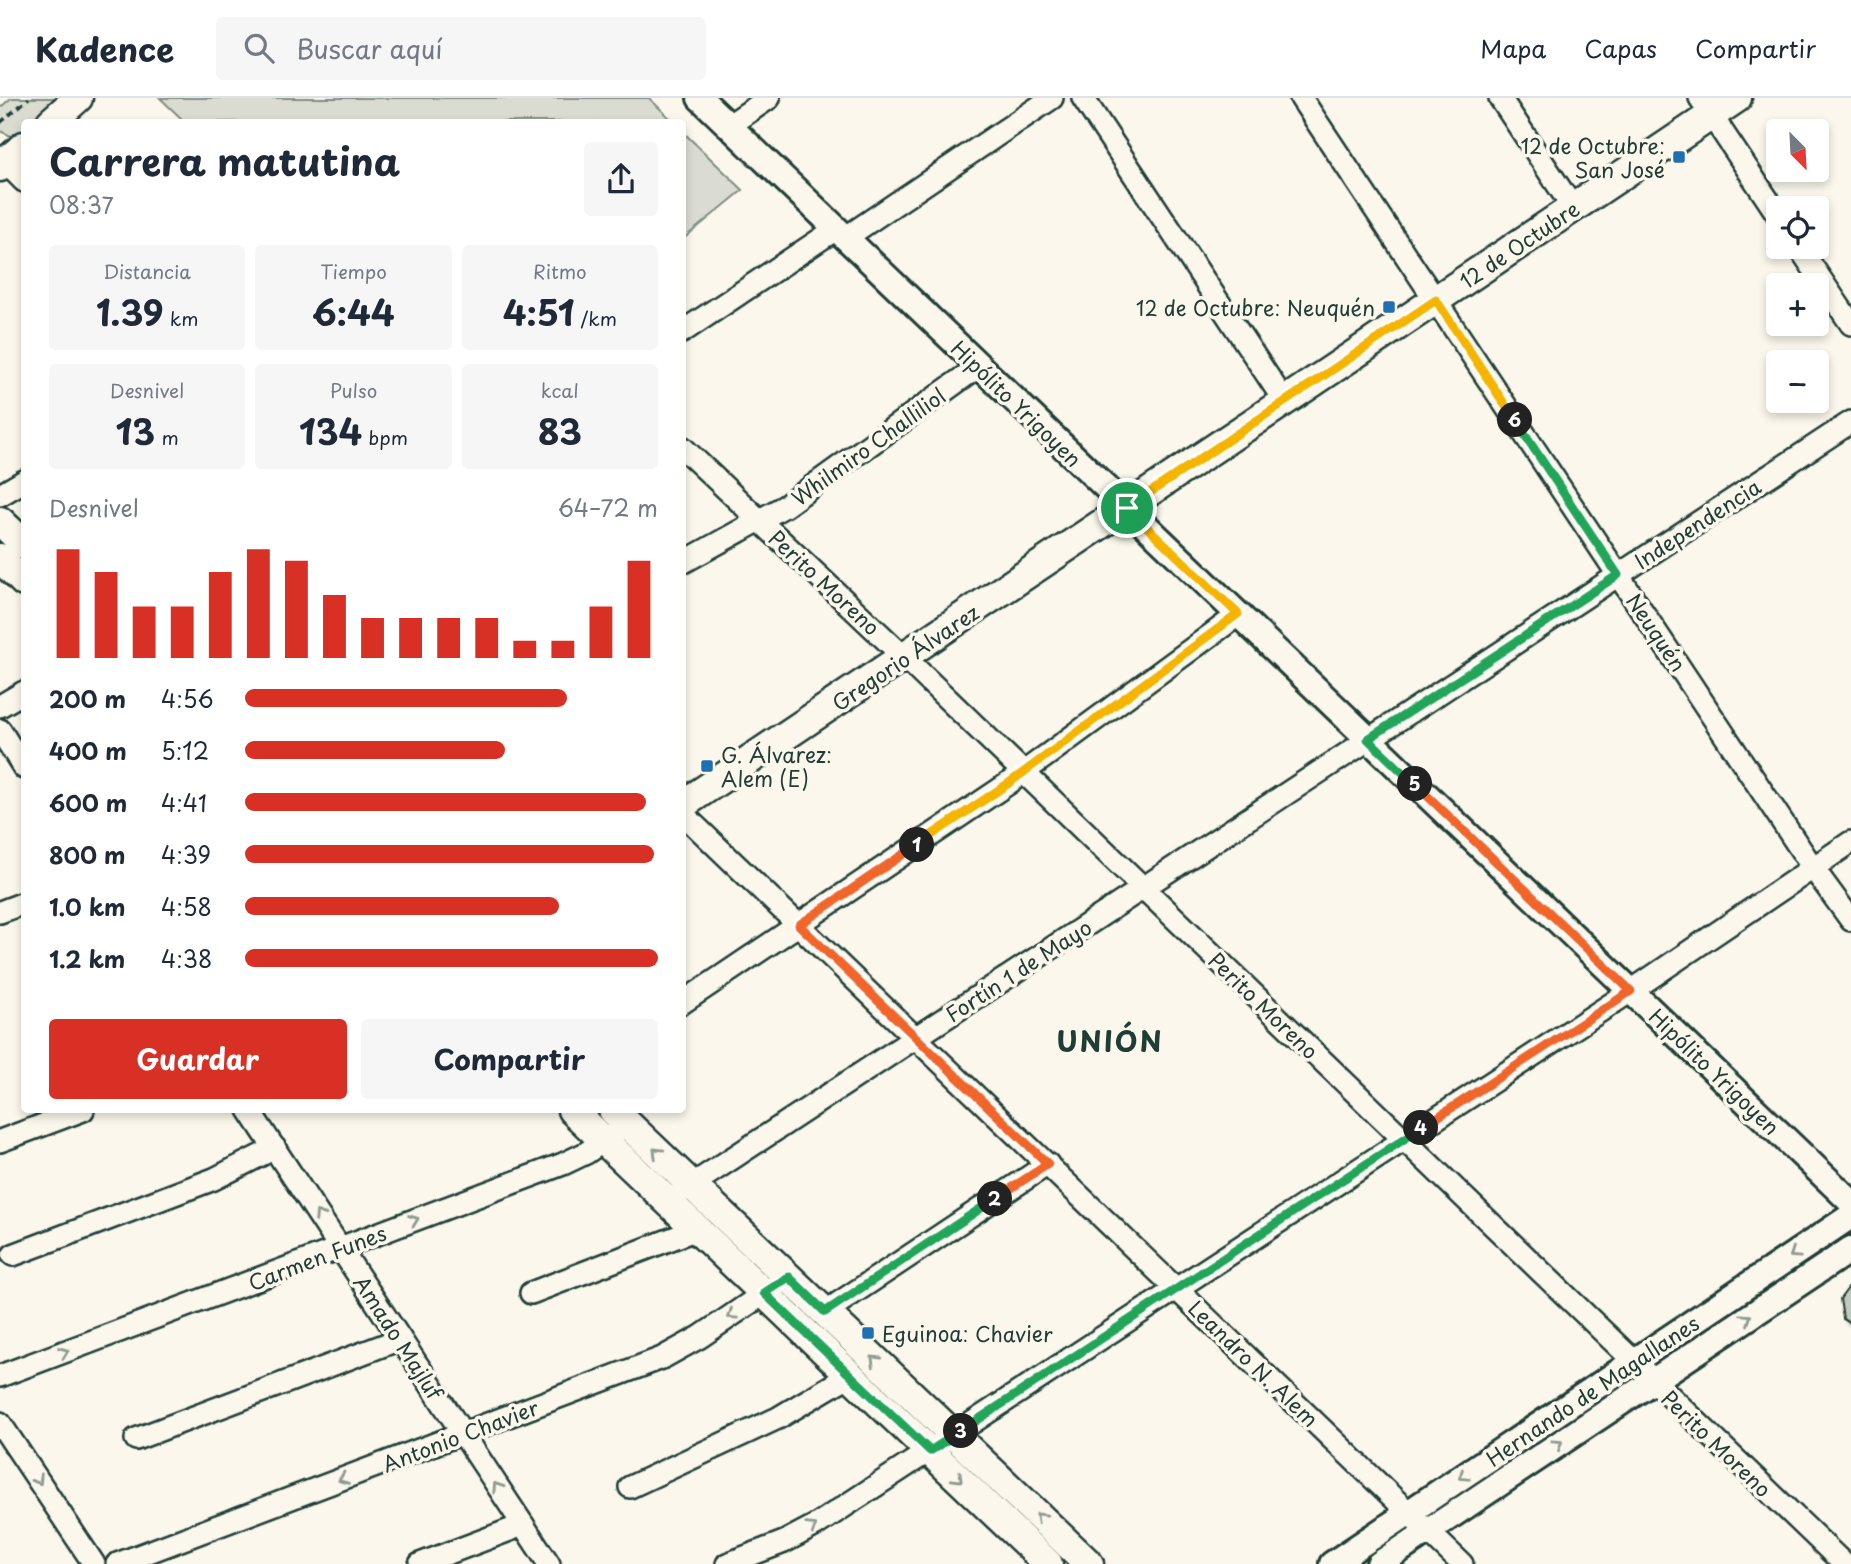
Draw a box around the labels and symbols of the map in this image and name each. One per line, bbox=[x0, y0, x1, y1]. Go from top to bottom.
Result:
north arrow bbox=[1766, 119, 1829, 182]
place label: 12 de Octubre: San José bbox=[1520, 129, 1665, 185]
marker: 12 de Octubre: San José bbox=[1671, 149, 1687, 165]
street label: 12 de Octubre bbox=[1453, 192, 1585, 296]
place label: 12 de Octubre: Neuquén bbox=[1136, 291, 1375, 323]
marker: 12 de Octubre: Neuquén bbox=[1381, 299, 1397, 315]
street label: Hipólito Yrigoyen bbox=[945, 332, 1089, 474]
street label: Whilmiro Challiliol bbox=[784, 379, 952, 513]
pin: 6 bbox=[1498, 402, 1532, 438]
street label: Independencia bbox=[1627, 470, 1767, 576]
pin bbox=[1097, 478, 1157, 538]
street label: Perito Moreno bbox=[762, 522, 888, 642]
street label: Neuquén bbox=[1619, 587, 1695, 677]
street label: Gregorio Álvarez bbox=[825, 596, 985, 718]
place label: G. Álvarez: Alem (E) bbox=[721, 738, 832, 794]
marker: G. Álvarez: Alem (E) bbox=[699, 758, 715, 774]
pin: 5 bbox=[1398, 766, 1432, 802]
pin: 1 bbox=[900, 828, 934, 862]
street label: Fortín 1 de Mayo bbox=[939, 911, 1097, 1029]
street label: Perito Moreno bbox=[1202, 944, 1326, 1066]
street label: Hipólito Yrigoyen bbox=[1643, 1000, 1787, 1142]
district label: UNIÓN bbox=[1056, 1019, 1164, 1062]
pin: 4 bbox=[1404, 1110, 1438, 1146]
one-way arrow bbox=[653, 1148, 666, 1161]
pin: 2 bbox=[978, 1182, 1012, 1216]
one-way arrow bbox=[314, 1209, 327, 1222]
one-way arrow bbox=[408, 1214, 420, 1228]
street label: Carmen Funes bbox=[243, 1216, 391, 1298]
one-way arrow bbox=[1789, 1246, 1802, 1258]
street label: Amado Majluf bbox=[347, 1268, 452, 1407]
street label: Leandro N. Alem bbox=[1182, 1292, 1326, 1434]
one-way arrow bbox=[727, 1307, 740, 1319]
street label: Hernando de Magallanes bbox=[1479, 1307, 1705, 1473]
one-way arrow bbox=[1740, 1313, 1753, 1326]
place label: Eguinoa: Chavier bbox=[882, 1317, 1053, 1349]
marker: Eguinoa: Chavier bbox=[860, 1325, 876, 1341]
one-way arrow bbox=[57, 1346, 69, 1360]
one-way arrow bbox=[870, 1355, 883, 1368]
street label: Perito Moreno bbox=[1655, 1382, 1779, 1504]
street label: Antonio Chavier bbox=[377, 1390, 543, 1479]
pin: 3 bbox=[944, 1414, 978, 1448]
one-way arrow bbox=[1550, 1440, 1563, 1453]
one-way arrow bbox=[1458, 1468, 1471, 1481]
one-way arrow bbox=[950, 1470, 963, 1482]
one-way arrow bbox=[337, 1471, 349, 1485]
one-way arrow bbox=[29, 1472, 42, 1485]
one-way arrow bbox=[493, 1481, 506, 1494]
one-way arrow bbox=[1035, 1512, 1048, 1525]
one-way arrow bbox=[804, 1522, 817, 1535]

